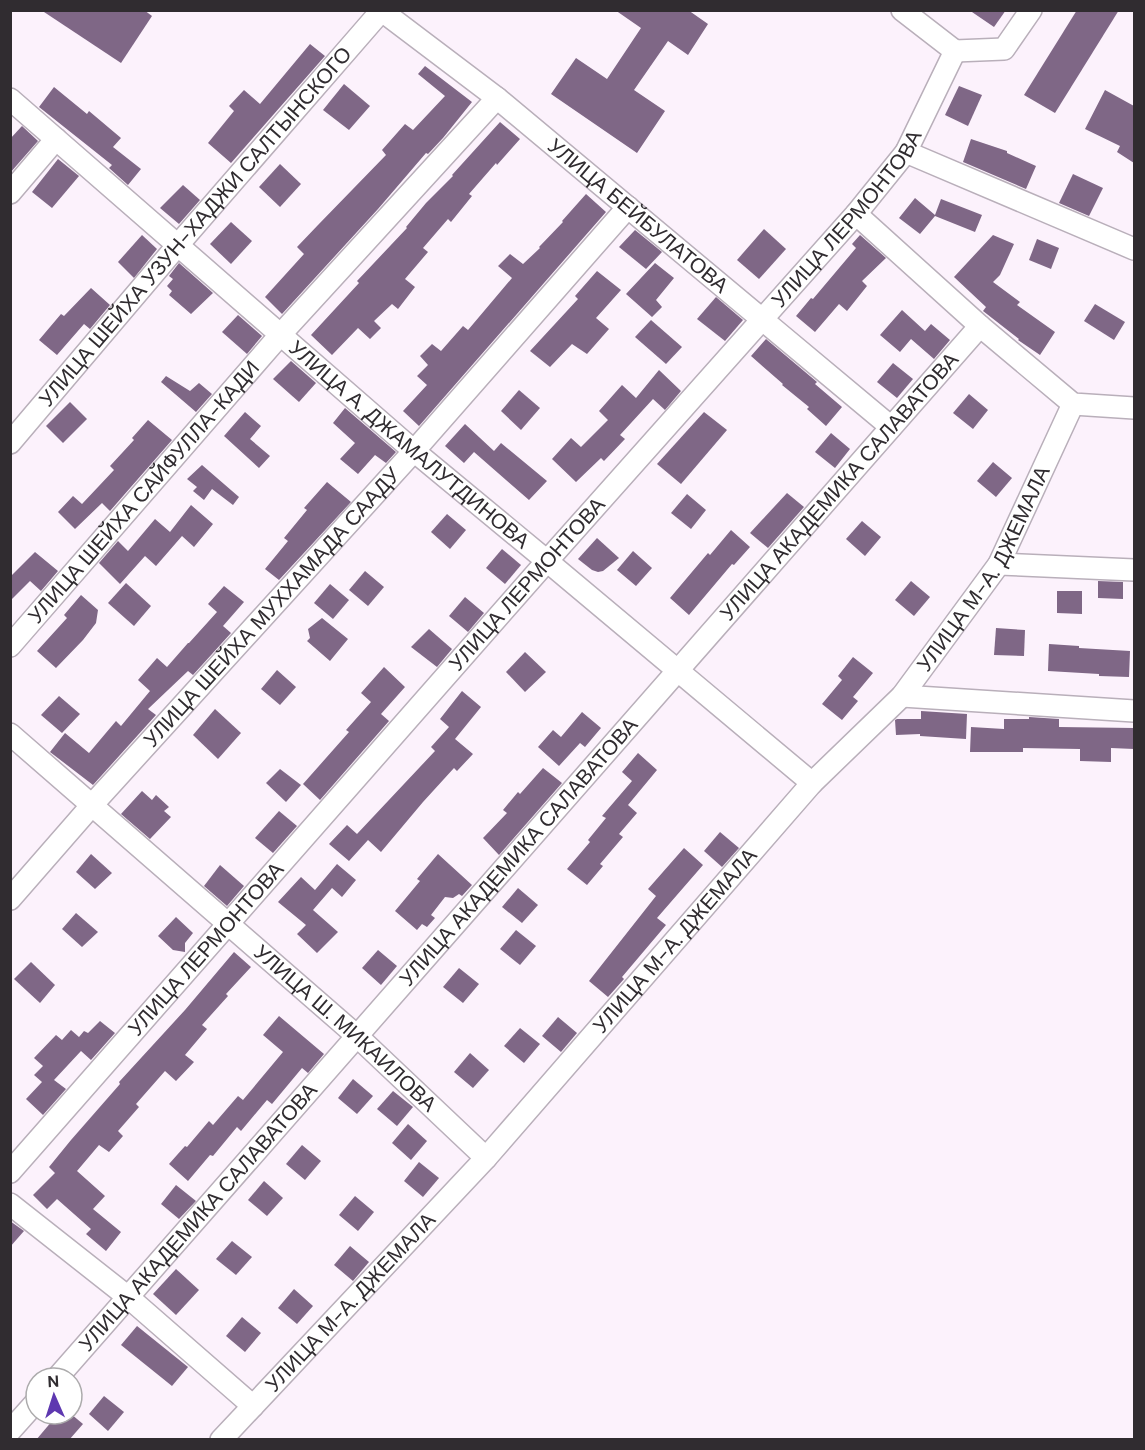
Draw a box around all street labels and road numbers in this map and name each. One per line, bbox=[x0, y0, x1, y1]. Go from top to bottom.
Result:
street label: УЛИЦА ШЕЙХА УЗУН-ХАДЖИ САЛТЫНСКОГО bbox=[33, 41, 358, 413]
street label: УЛИЦА ЛЕРМОНТОВА bbox=[765, 125, 928, 313]
street label: УЛИЦА БЕЙБУЛАТОВА bbox=[542, 132, 734, 299]
street label: УЛИЦА А. ДЖАМАЛУТДИНОВА bbox=[283, 334, 535, 555]
street label: УЛИЦА АКАДЕМИКА САЛАВАТОВА bbox=[714, 346, 965, 627]
street label: УЛИЦА ШЕЙХА САЙФУЛЛА-КАДИ bbox=[22, 355, 266, 629]
street label: УЛИЦА ШЕЙХА МУХХАМАДА СААДУ bbox=[137, 461, 407, 753]
street label: УЛИЦА М-А. ДЖЕМАЛА bbox=[911, 461, 1056, 677]
street label: УЛИЦА ЛЕРМОНТОВА bbox=[443, 491, 611, 677]
street label: УЛИЦА АКАДЕМИКА САЛАВАТОВА bbox=[393, 712, 644, 992]
street label: УЛИЦА М-А. ДЖЕМАЛА bbox=[587, 842, 763, 1039]
street label: УЛИЦА ЛЕРМОНТОВА bbox=[122, 856, 290, 1042]
street label: УЛИЦА Ш. МИКАИЛОВА bbox=[248, 938, 443, 1118]
street label: УЛИЦА АКАДЕМИКА САЛАВАТОВА bbox=[73, 1077, 324, 1357]
street label: УЛИЦА М-А. ДЖЕМАЛА bbox=[259, 1206, 442, 1398]

